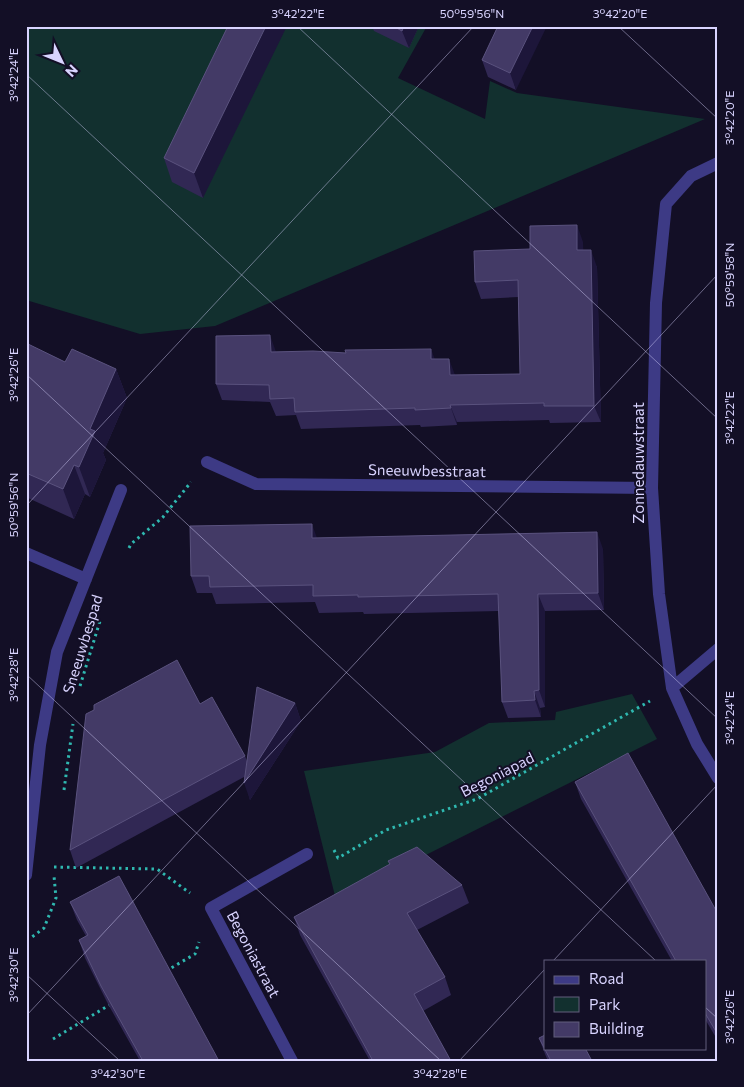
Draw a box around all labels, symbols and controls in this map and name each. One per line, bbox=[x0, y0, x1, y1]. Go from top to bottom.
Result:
text: 3°42'22"E bbox=[271, 6, 325, 20]
text: 50°59'56"N bbox=[440, 6, 504, 20]
text: 3°42'20"E bbox=[593, 6, 647, 20]
north arrow bbox=[38, 38, 88, 88]
text: 3°42'24"E bbox=[6, 48, 20, 102]
text: N bbox=[62, 62, 82, 81]
text: 3°42'20"E bbox=[722, 91, 736, 145]
text: 50°59'58"N bbox=[722, 243, 736, 307]
text: 3°42'26"E bbox=[6, 348, 20, 402]
text: 3°42'22"E bbox=[722, 391, 736, 445]
street label: Zonnedauwstraat bbox=[629, 402, 647, 524]
street label: Sneeuwbesstraat bbox=[368, 460, 486, 480]
text: 50°59'56"N bbox=[6, 473, 20, 537]
street label: Sneeuwbespad bbox=[58, 592, 106, 696]
text: 3°42'28"E bbox=[6, 648, 20, 702]
text: 3°42'24"E bbox=[722, 691, 736, 745]
street label: Begoniapad bbox=[457, 748, 537, 800]
street label: Begoniastraat bbox=[224, 908, 284, 1000]
text: 3°42'30"E bbox=[6, 948, 20, 1002]
legend bbox=[544, 960, 706, 1050]
text: Road bbox=[589, 969, 624, 987]
text: 3°42'26"E bbox=[722, 990, 736, 1044]
text: Park bbox=[589, 995, 620, 1013]
text: Building bbox=[589, 1019, 644, 1037]
text: 3°42'30"E bbox=[91, 1066, 145, 1080]
text: 3°42'28"E bbox=[413, 1066, 467, 1080]

